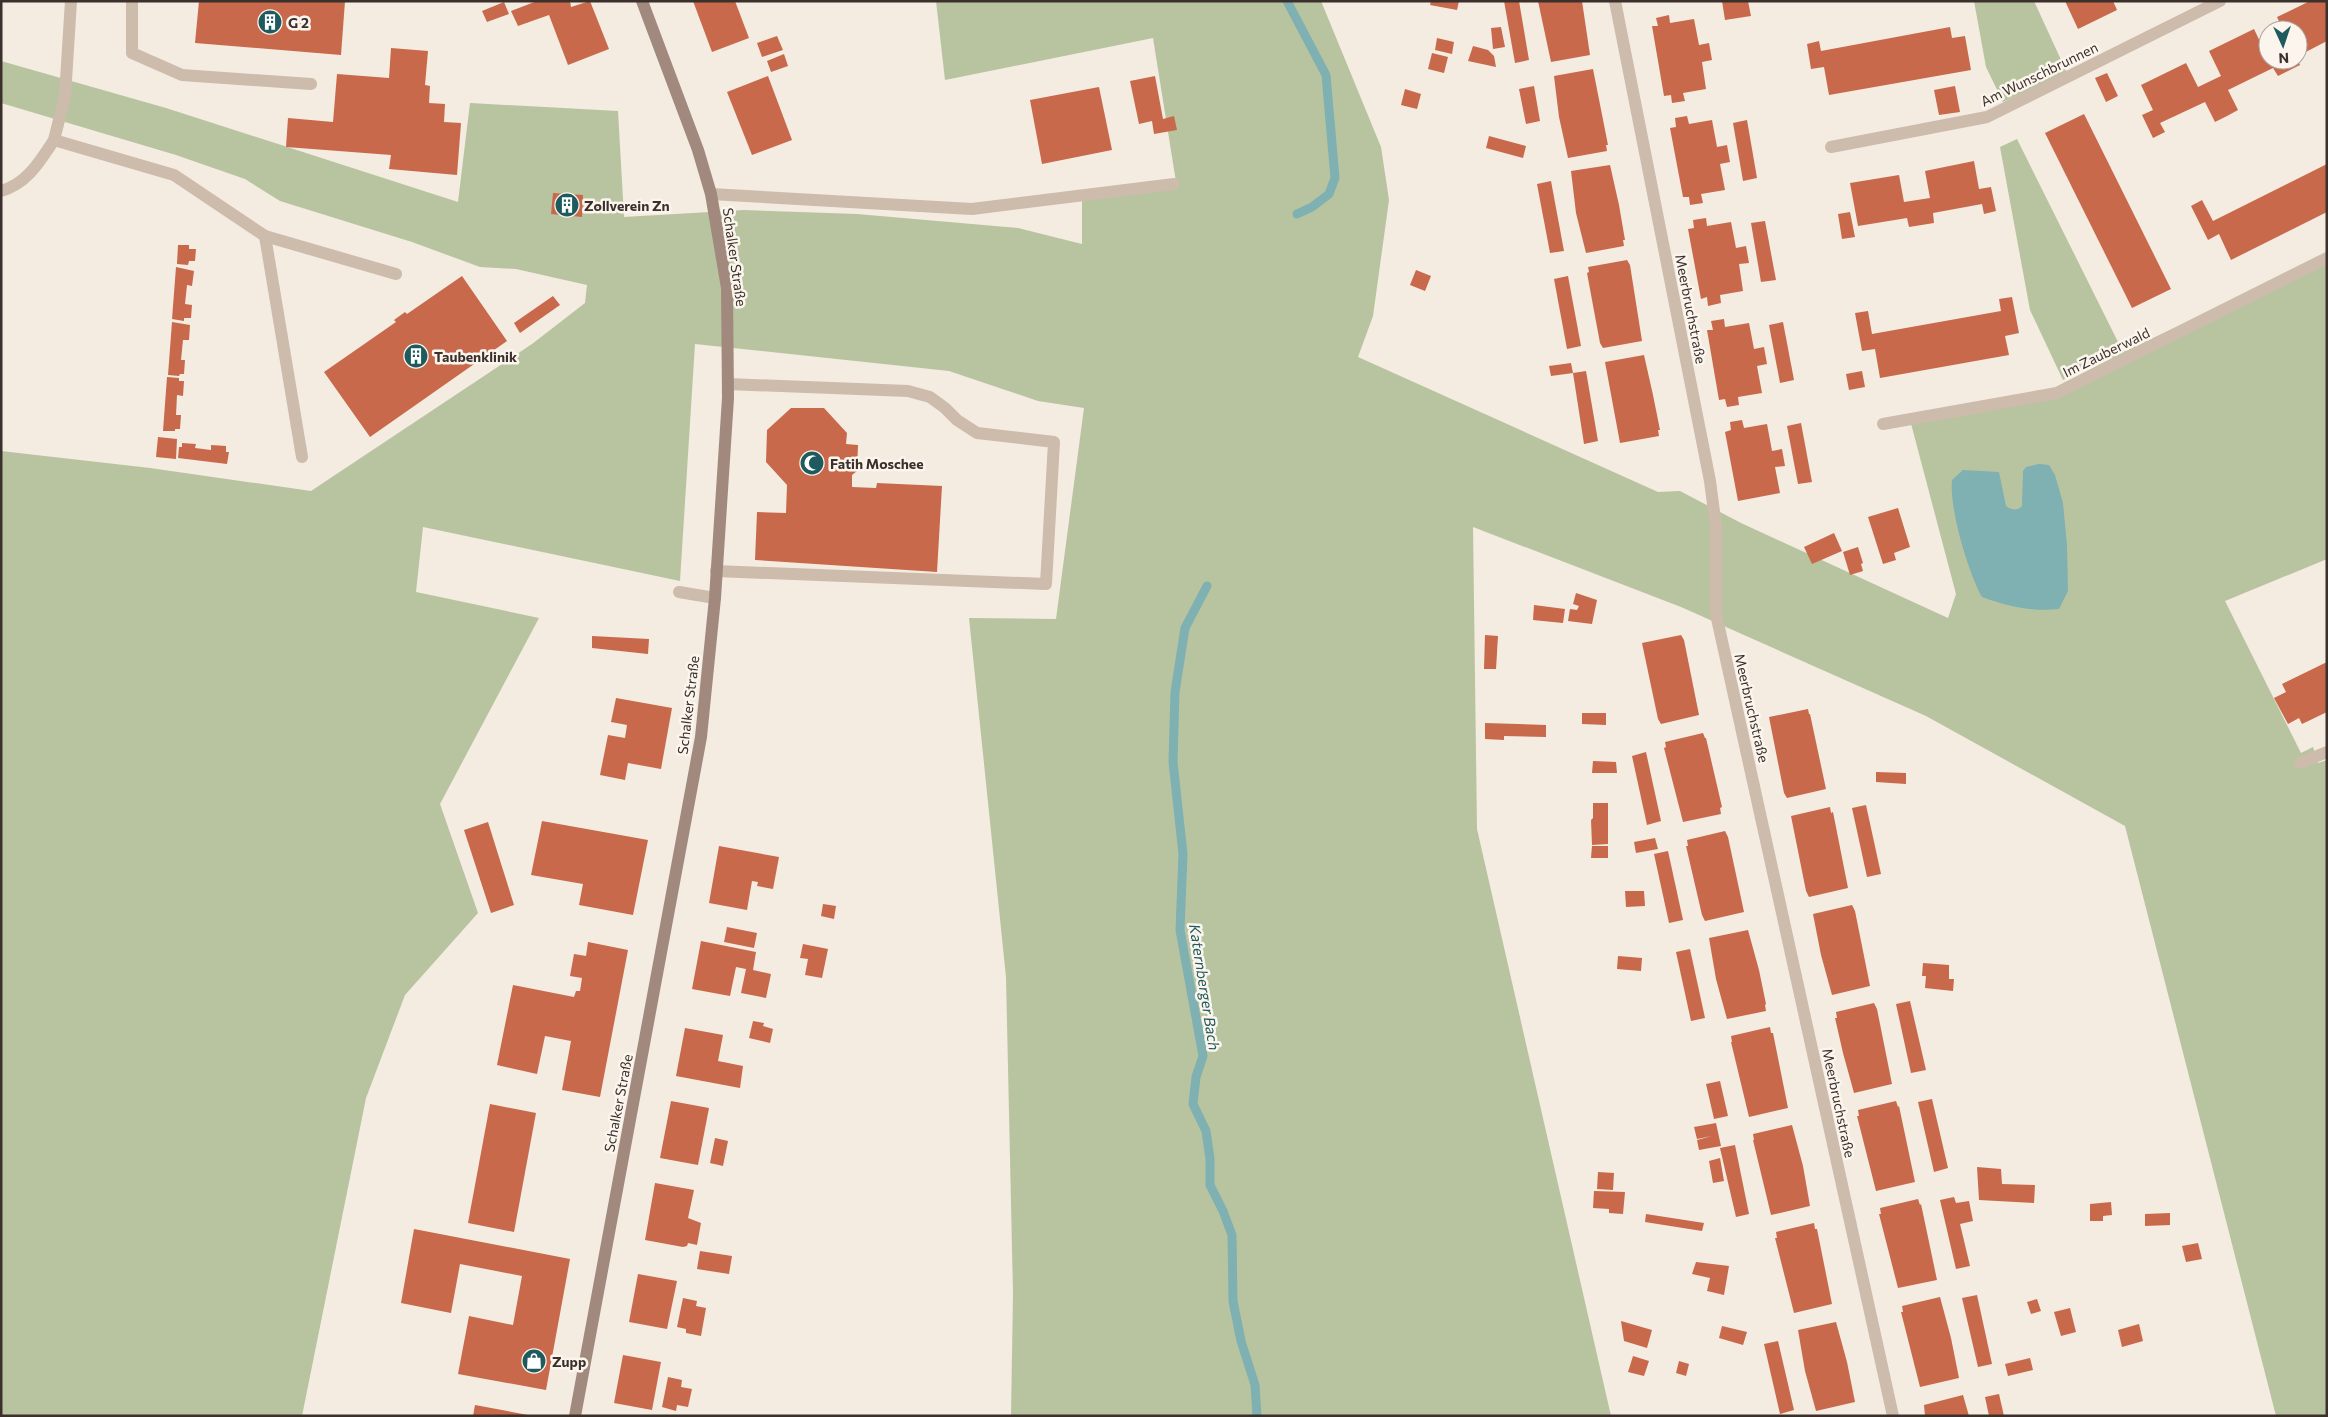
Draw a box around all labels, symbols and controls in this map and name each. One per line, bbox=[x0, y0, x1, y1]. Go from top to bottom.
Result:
building icon: G 2 bbox=[257, 9, 283, 35]
place label: G 2 bbox=[288, 14, 309, 31]
north arrow bbox=[2258, 20, 2308, 70]
street label: Am Wunschbrunnen bbox=[1978, 38, 2100, 110]
text: N bbox=[2278, 50, 2289, 67]
building icon: Zollverein Zn bbox=[554, 192, 580, 218]
place label: Zollverein Zn bbox=[584, 197, 670, 214]
street label: Schalker Straße bbox=[720, 207, 750, 307]
street label: Meerbruchstraße bbox=[1672, 253, 1710, 365]
street label: Im Zauberwald bbox=[2060, 324, 2152, 380]
building icon: Taubenklinik bbox=[403, 343, 429, 369]
place label: Taubenklinik bbox=[434, 348, 517, 365]
mosque icon: Fatih Moschee bbox=[799, 450, 825, 476]
place label: Fatih Moschee bbox=[830, 455, 924, 472]
street label: Meerbruchstraße bbox=[1731, 652, 1773, 764]
street label: Schalker Straße bbox=[674, 655, 702, 755]
water label: Katernberger Bach bbox=[1186, 923, 1224, 1051]
street label: Meerbruchstraße bbox=[1819, 1047, 1859, 1159]
street label: Schalker Straße bbox=[600, 1053, 636, 1153]
shop icon: Zupp bbox=[521, 1348, 547, 1374]
place label: Zupp bbox=[552, 1353, 586, 1370]

